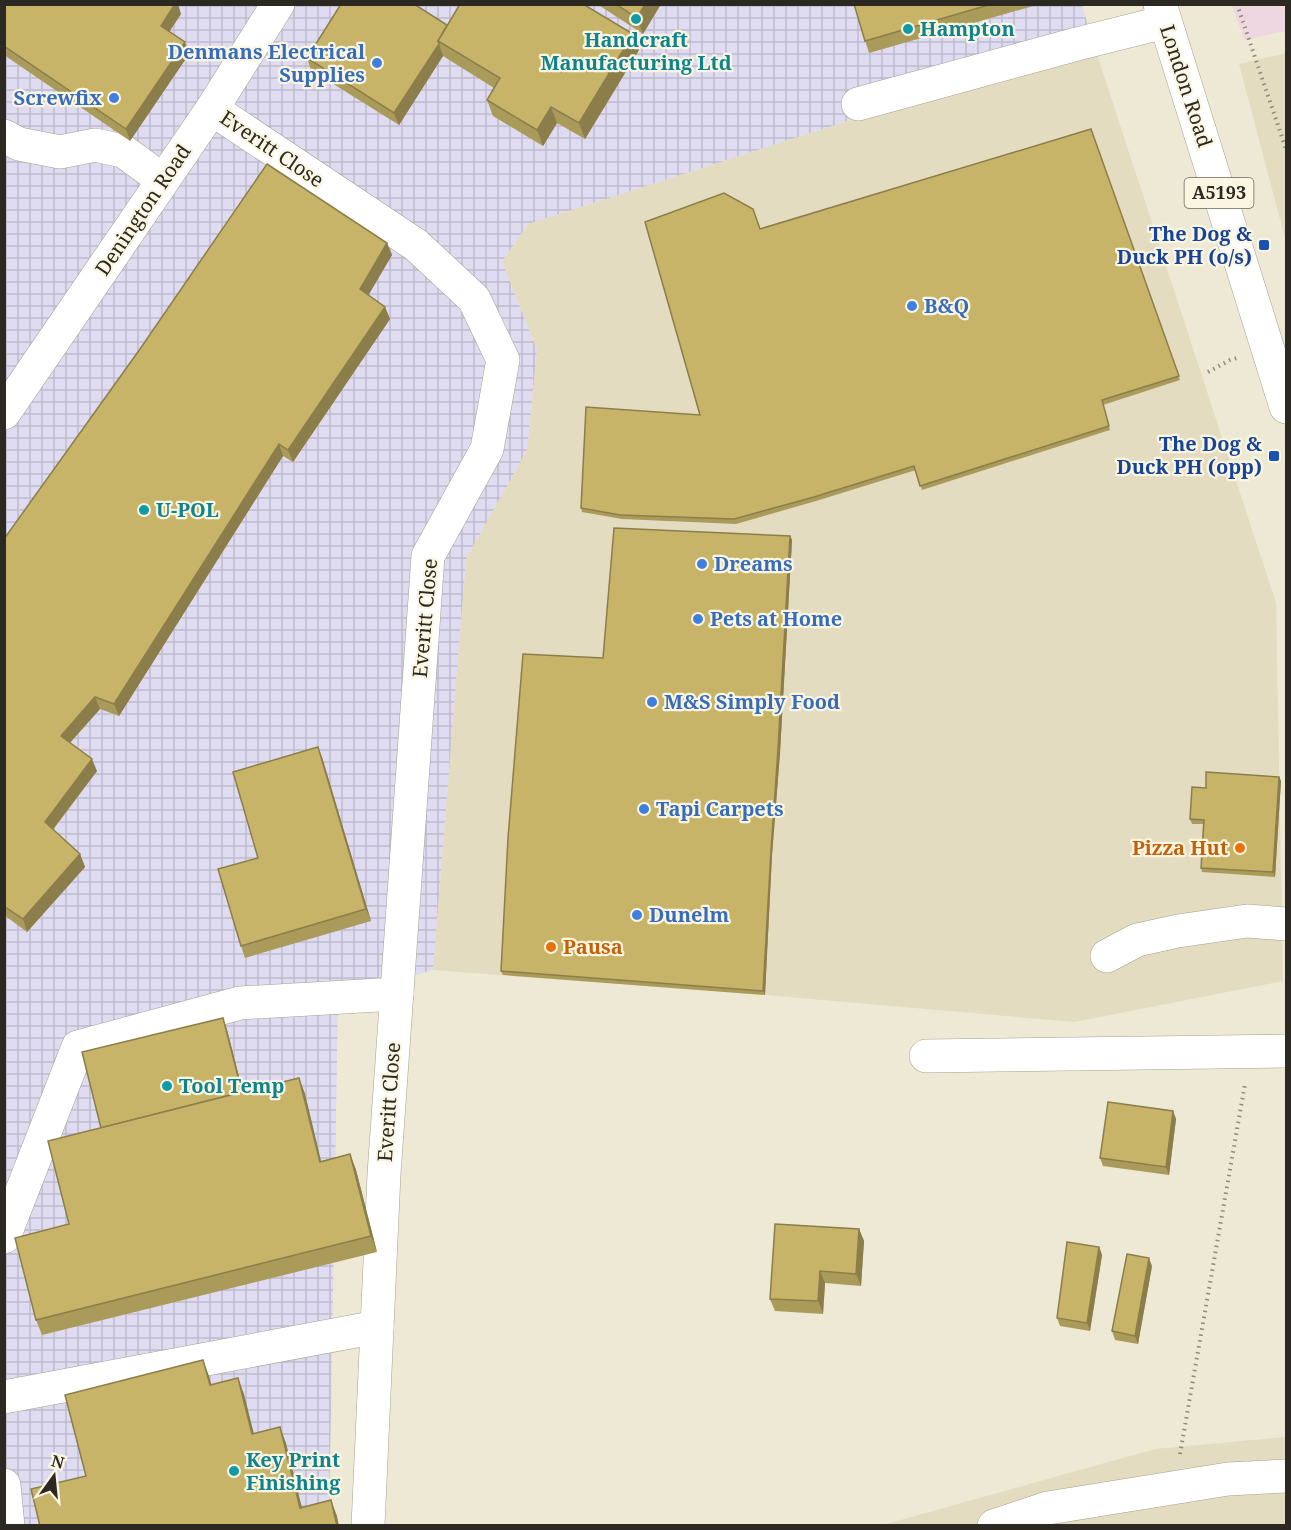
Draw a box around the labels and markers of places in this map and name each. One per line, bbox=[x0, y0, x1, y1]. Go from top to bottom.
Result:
marker: Handcraft Manufacturing Ltd bbox=[629, 12, 643, 26]
place label: Hampton bbox=[920, 15, 1015, 42]
marker: Hampton bbox=[901, 22, 915, 36]
place label: Handcraft Manufacturing Ltd bbox=[540, 26, 732, 76]
place label: Denmans Electrical Supplies bbox=[168, 38, 365, 88]
marker: Denmans Electrical Supplies bbox=[370, 56, 384, 70]
place label: Screwfix bbox=[14, 84, 102, 111]
marker: Screwfix bbox=[107, 91, 121, 105]
place label: The Dog & Duck PH (o/s) bbox=[1117, 220, 1252, 270]
marker: The Dog & Duck PH (o/s) bbox=[1257, 238, 1271, 252]
place label: B&Q bbox=[924, 292, 969, 319]
marker: B&Q bbox=[905, 299, 919, 313]
place label: The Dog & Duck PH (opp) bbox=[1116, 430, 1262, 480]
marker: The Dog & Duck PH (opp) bbox=[1267, 449, 1281, 463]
place label: U-POL bbox=[156, 496, 219, 523]
marker: U-POL bbox=[137, 503, 151, 517]
place label: Dreams bbox=[714, 550, 793, 577]
marker: Dreams bbox=[695, 557, 709, 571]
place label: Pets at Home bbox=[710, 605, 842, 632]
marker: Pets at Home bbox=[691, 612, 705, 626]
place label: M&S Simply Food bbox=[664, 688, 840, 715]
marker: M&S Simply Food bbox=[645, 695, 659, 709]
place label: Tapi Carpets bbox=[656, 795, 784, 822]
marker: Tapi Carpets bbox=[637, 802, 651, 816]
place label: Pizza Hut bbox=[1132, 834, 1228, 861]
marker: Pizza Hut bbox=[1233, 841, 1247, 855]
place label: Dunelm bbox=[649, 901, 729, 928]
marker: Dunelm bbox=[630, 908, 644, 922]
place label: Pausa bbox=[563, 933, 623, 960]
marker: Pausa bbox=[544, 940, 558, 954]
place label: Tool Temp bbox=[179, 1072, 284, 1099]
marker: Tool Temp bbox=[160, 1079, 174, 1093]
place label: Key Print Finishing bbox=[246, 1446, 341, 1496]
marker: Key Print Finishing bbox=[227, 1464, 241, 1478]

